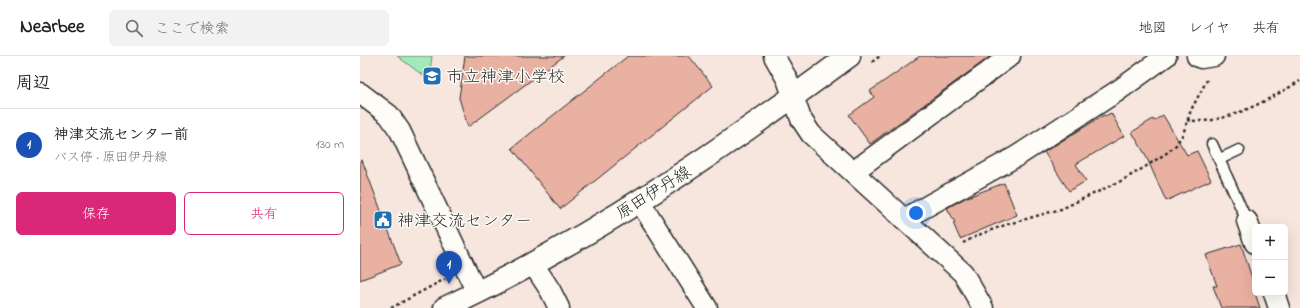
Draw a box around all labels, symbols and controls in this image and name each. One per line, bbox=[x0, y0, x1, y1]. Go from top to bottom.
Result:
search box bbox=[109, 10, 389, 46]
text: Nearbee bbox=[20, 14, 85, 41]
icon: search bbox=[123, 17, 145, 39]
text: ここで検索 bbox=[155, 18, 230, 40]
text: 地図 bbox=[1139, 18, 1167, 39]
text: レイヤ bbox=[1189, 18, 1230, 39]
text: 共有 bbox=[1252, 18, 1280, 39]
school or university icon: 市立神津小学校 bbox=[421, 65, 443, 87]
place label: 市立神津小学校 bbox=[446, 65, 565, 90]
text: 周辺 bbox=[16, 71, 50, 96]
text: 神津交流センター前 bbox=[54, 124, 189, 146]
text: 1 bbox=[27, 135, 31, 154]
text: 130 m bbox=[316, 135, 344, 154]
text: バス停 · 原田伊丹線 bbox=[54, 148, 167, 167]
street label: 原田伊丹線 bbox=[611, 160, 696, 226]
button: 保存 bbox=[16, 192, 176, 235]
button: 共有 bbox=[184, 192, 344, 235]
your location bbox=[906, 203, 926, 223]
public building icon: 神津交流センター bbox=[372, 209, 394, 231]
place label: 神津交流センター bbox=[397, 209, 532, 234]
map controls bbox=[1252, 224, 1288, 296]
button: + bbox=[1252, 224, 1288, 260]
pin: 1 bbox=[436, 251, 462, 284]
button: − bbox=[1252, 260, 1288, 296]

